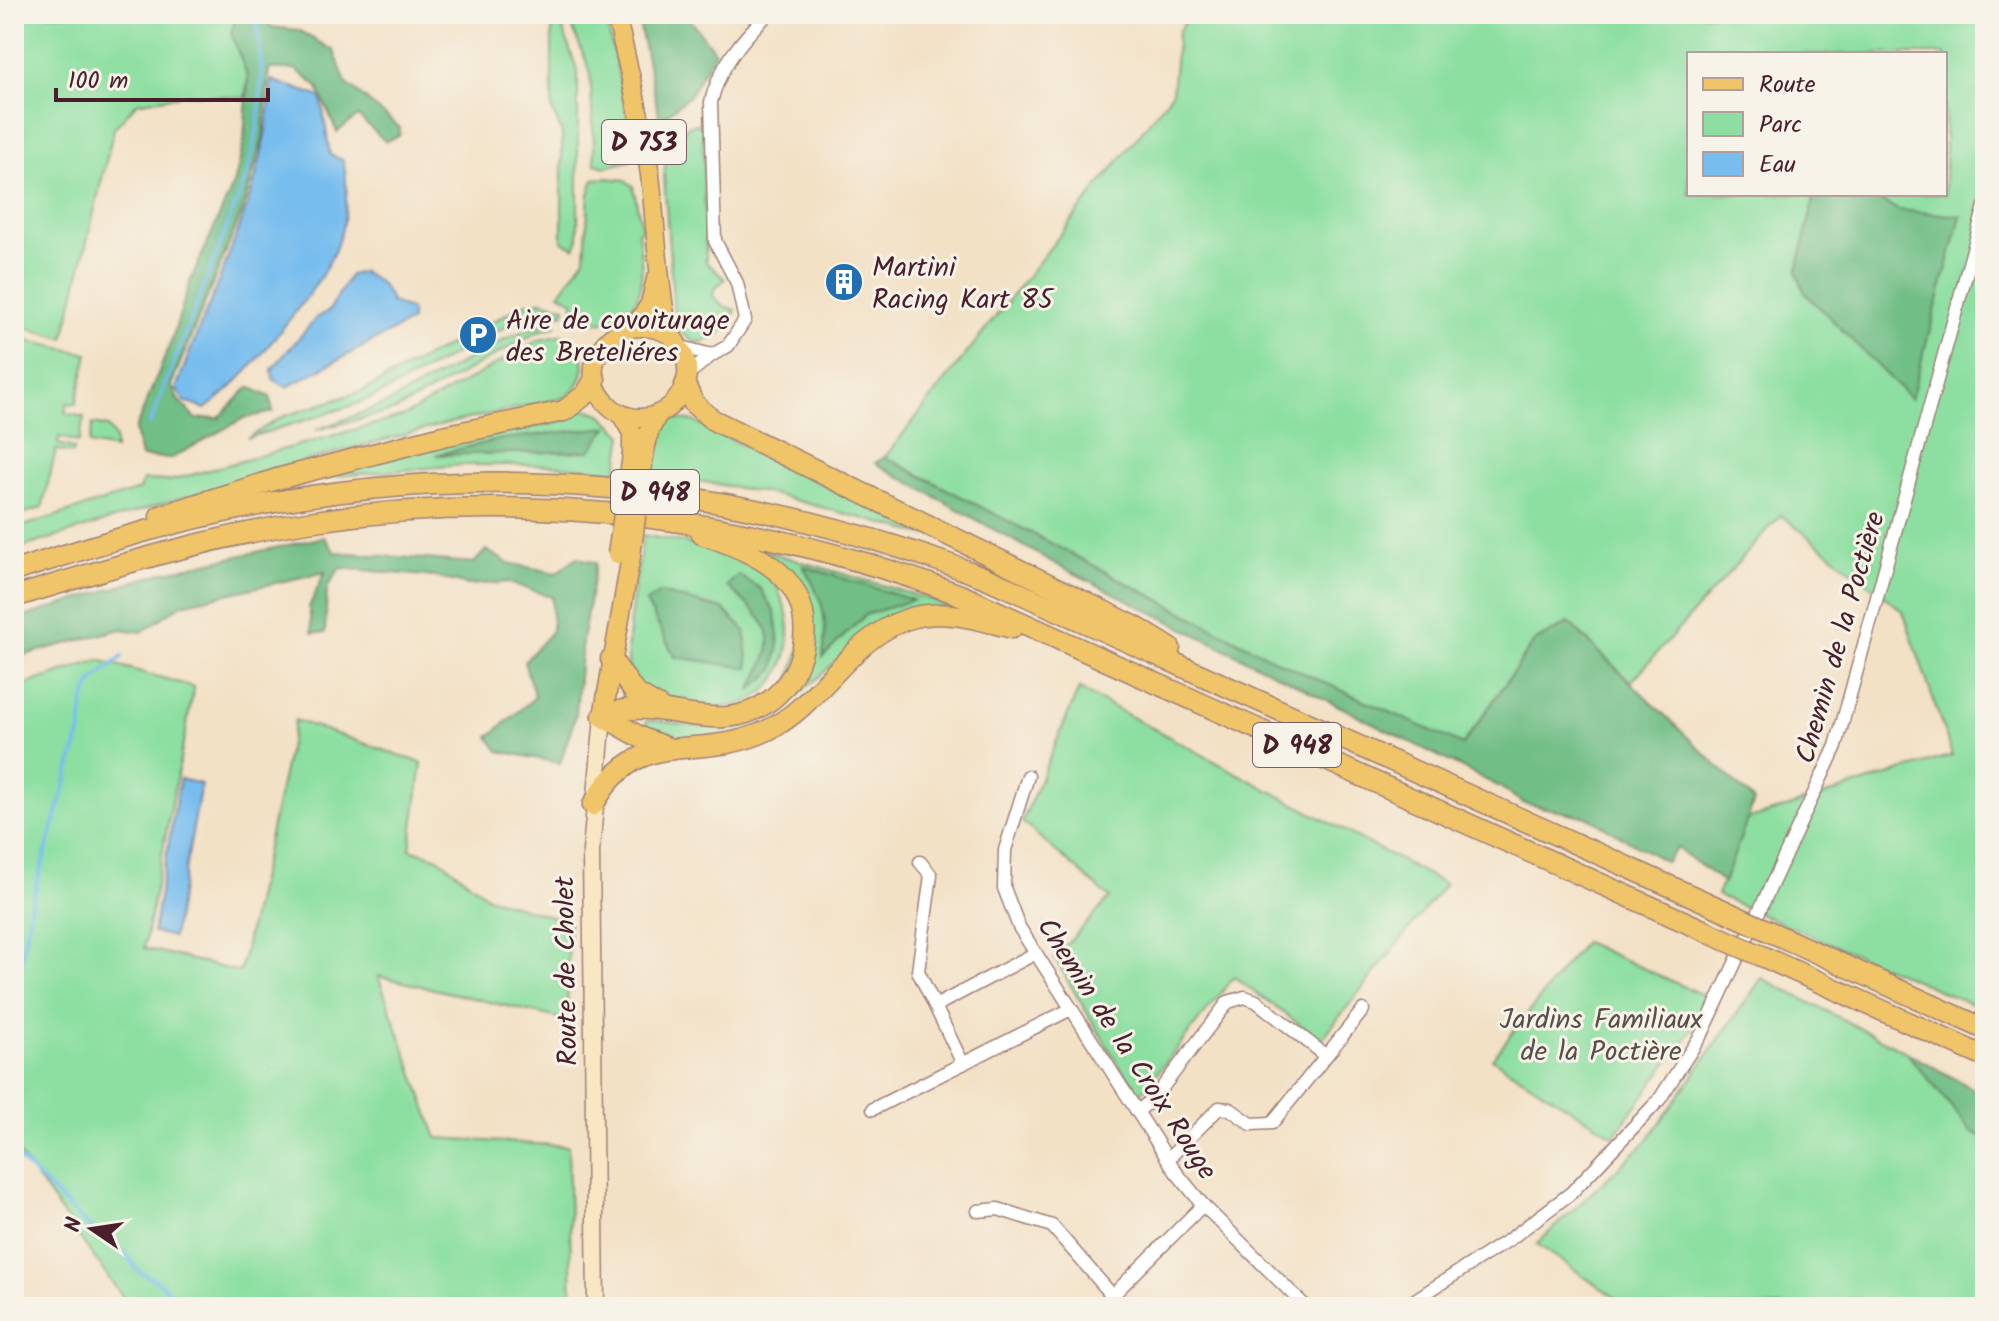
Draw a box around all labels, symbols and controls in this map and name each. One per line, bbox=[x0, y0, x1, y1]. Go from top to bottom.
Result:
scale bar bbox=[56, 52, 268, 102]
legend bbox=[1687, 52, 1947, 196]
text: 100 m bbox=[68, 62, 128, 101]
text: Route bbox=[1759, 66, 1816, 105]
text: Parc bbox=[1759, 106, 1802, 145]
road number: D 753 bbox=[602, 120, 686, 164]
text: Eau bbox=[1759, 146, 1796, 185]
place label: Martini Racing Kart 85 bbox=[872, 246, 1055, 323]
building icon: Martini Racing Kart 85 bbox=[823, 261, 865, 303]
place label: Aire de covoiturage des Breteliéres bbox=[506, 299, 730, 376]
parking icon: Aire de covoiturage des Breteliéres bbox=[457, 314, 499, 356]
road number: D 948 bbox=[611, 470, 699, 514]
street label: Chemin de la Poctière bbox=[1784, 506, 1899, 769]
road number: D 948 bbox=[1253, 723, 1341, 767]
street label: Route de Cholet bbox=[543, 875, 592, 1066]
street label: Chemin de la Croix Rouge bbox=[1024, 909, 1228, 1190]
park label: Jardins Familiaux de la Poctière bbox=[1499, 998, 1704, 1075]
north arrow bbox=[52, 1189, 132, 1269]
text: N bbox=[56, 1214, 94, 1236]

